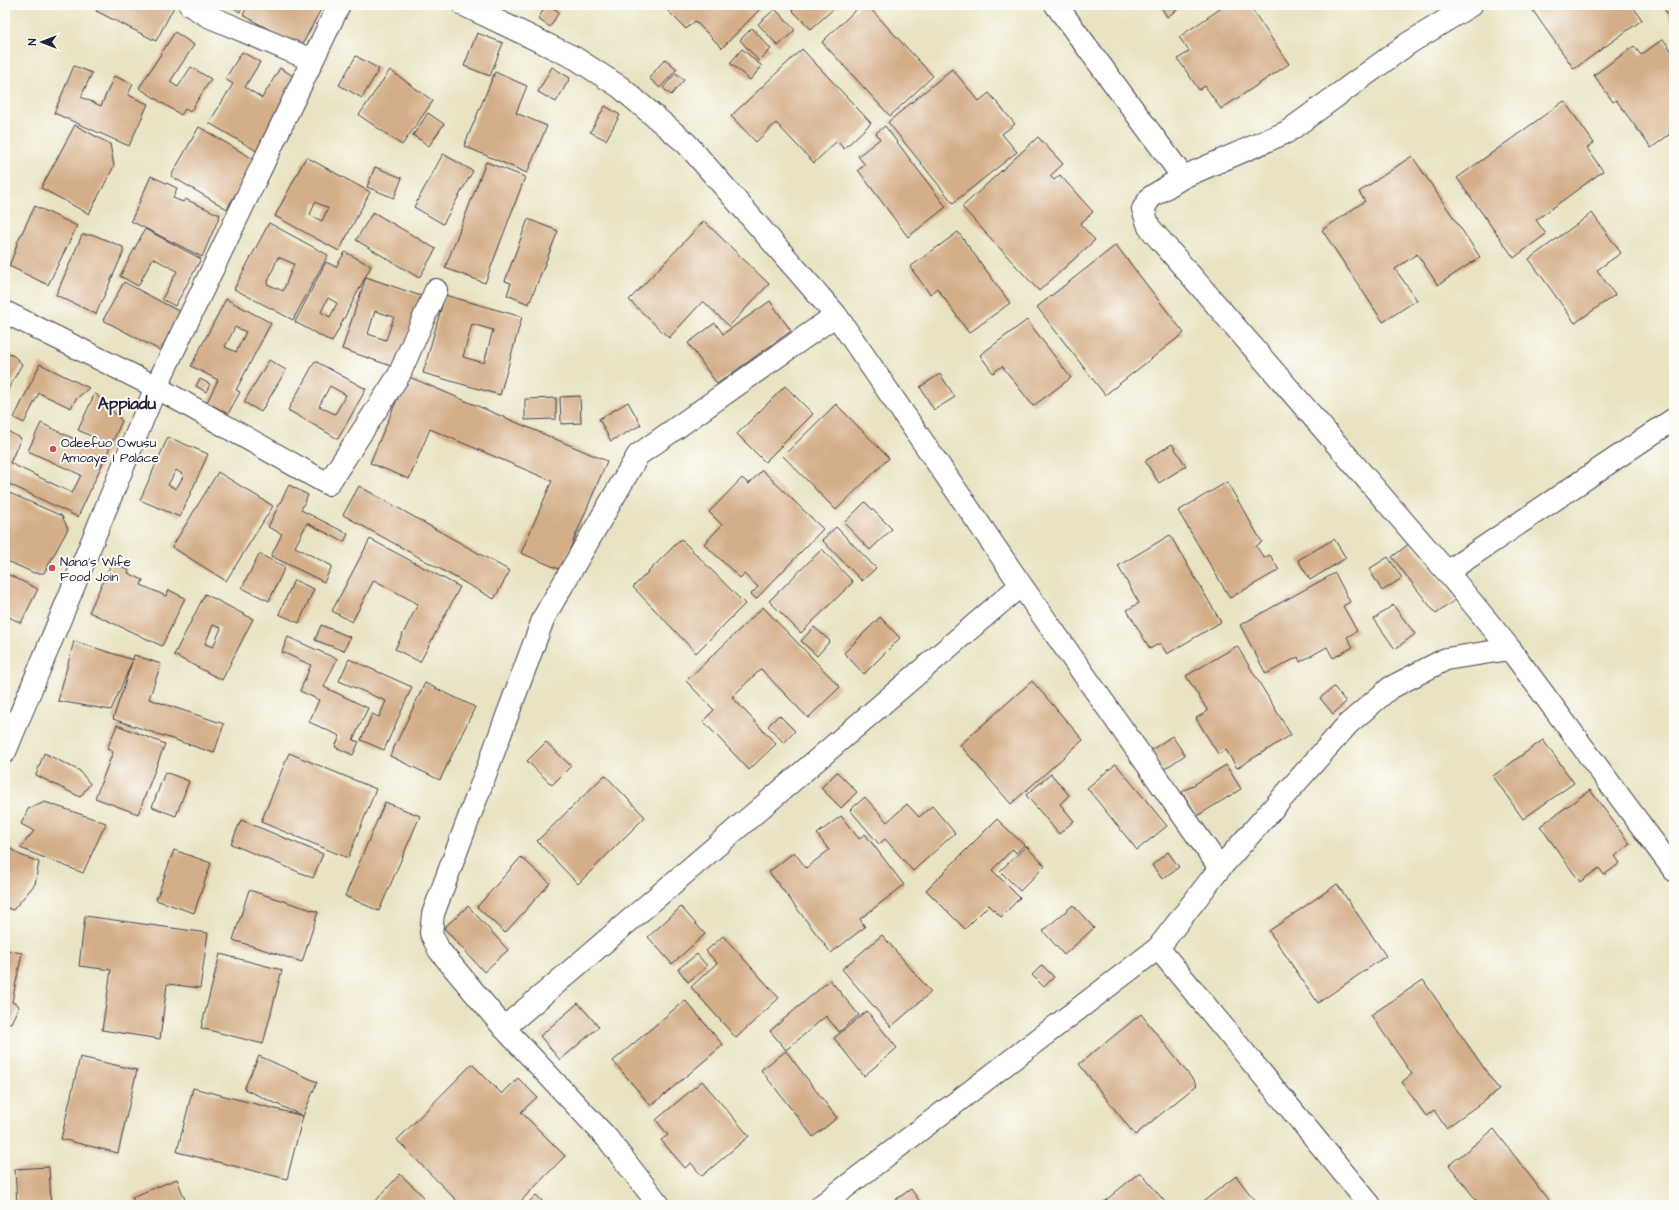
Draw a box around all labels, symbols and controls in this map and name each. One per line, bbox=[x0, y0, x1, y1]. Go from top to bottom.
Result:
north arrow bbox=[22, 22, 62, 62]
text: N bbox=[25, 38, 40, 45]
district label: Appiadu bbox=[98, 392, 157, 416]
place label: Odeefuo Owusu Amoaye I Palace bbox=[61, 434, 159, 468]
marker: Odeefuo Owusu Amoaye I Palace bbox=[48, 444, 58, 454]
place label: Nana's Wife Food Join bbox=[60, 553, 131, 586]
marker: Nana's Wife Food Join bbox=[47, 563, 57, 573]

